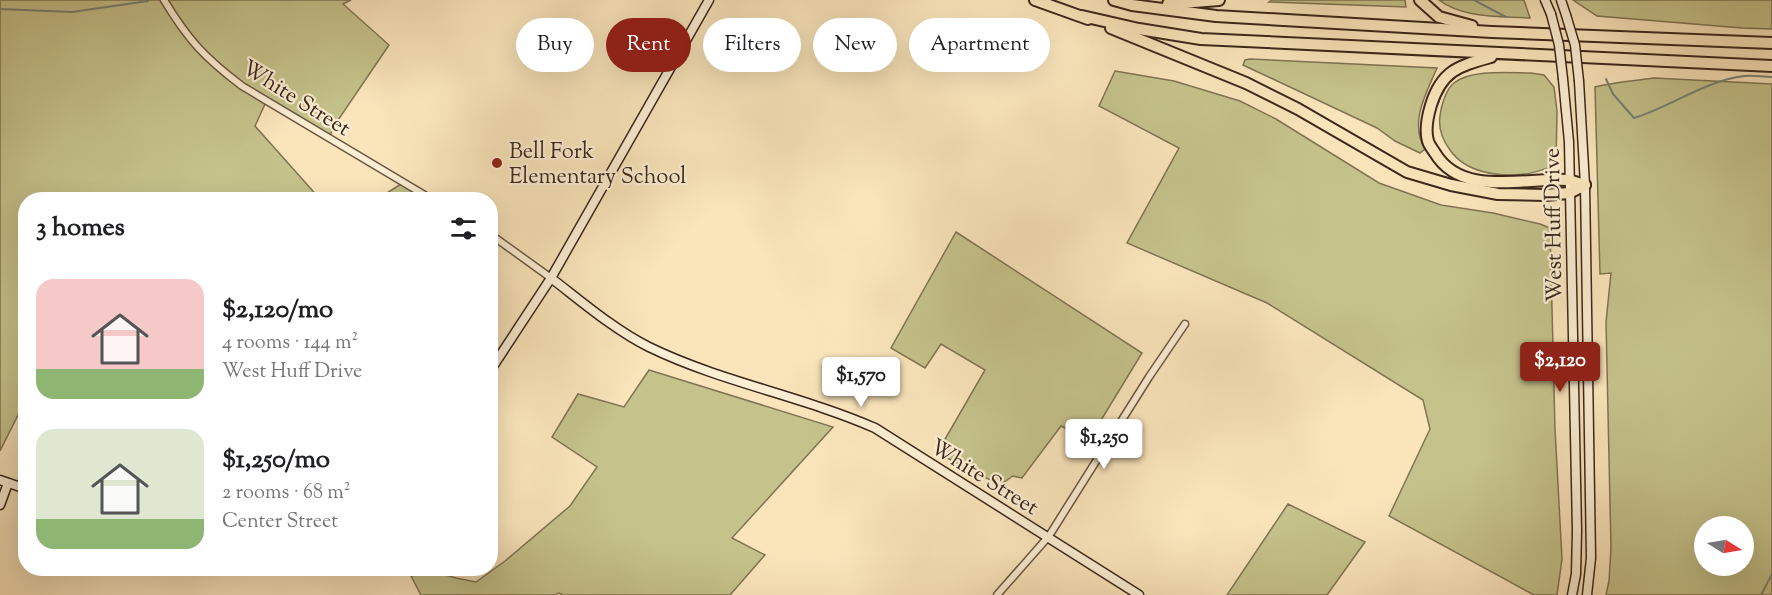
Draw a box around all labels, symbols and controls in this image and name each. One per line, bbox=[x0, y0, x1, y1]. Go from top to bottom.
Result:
chip: Buy bbox=[516, 18, 594, 72]
chip: Rent bbox=[606, 18, 691, 72]
chip: Filters bbox=[703, 18, 801, 72]
chip: New bbox=[813, 18, 897, 72]
chip: Apartment bbox=[909, 18, 1050, 72]
street label: White Street bbox=[235, 53, 356, 146]
place label: Bell Fork Elementary School bbox=[509, 137, 686, 194]
street label: West Huff Drive bbox=[1538, 147, 1572, 302]
marker: Bell Fork Elementary School bbox=[490, 156, 504, 170]
text: 3 homes bbox=[36, 210, 125, 247]
icon: filters bbox=[447, 212, 480, 245]
text: $2,120/mo bbox=[222, 292, 333, 329]
icon: home bbox=[84, 303, 156, 375]
text: 4 rooms · 144 m² bbox=[222, 329, 358, 358]
pin: $2,120 bbox=[1511, 342, 1609, 393]
text: $2,120 bbox=[1534, 347, 1586, 376]
pin: $1,570 bbox=[812, 357, 910, 408]
text: West Huff Drive bbox=[222, 358, 362, 387]
text: $1,570 bbox=[836, 362, 886, 391]
pin: $1,250 bbox=[1055, 419, 1153, 470]
text: $1,250 bbox=[1079, 424, 1129, 453]
street label: White Street bbox=[923, 432, 1044, 525]
text: $1,250/mo bbox=[222, 442, 330, 479]
icon: home bbox=[84, 453, 156, 525]
text: 2 rooms · 68 m² bbox=[222, 479, 350, 508]
text: Center Street bbox=[222, 508, 338, 537]
north arrow bbox=[1694, 516, 1754, 576]
map controls bbox=[1694, 516, 1754, 576]

